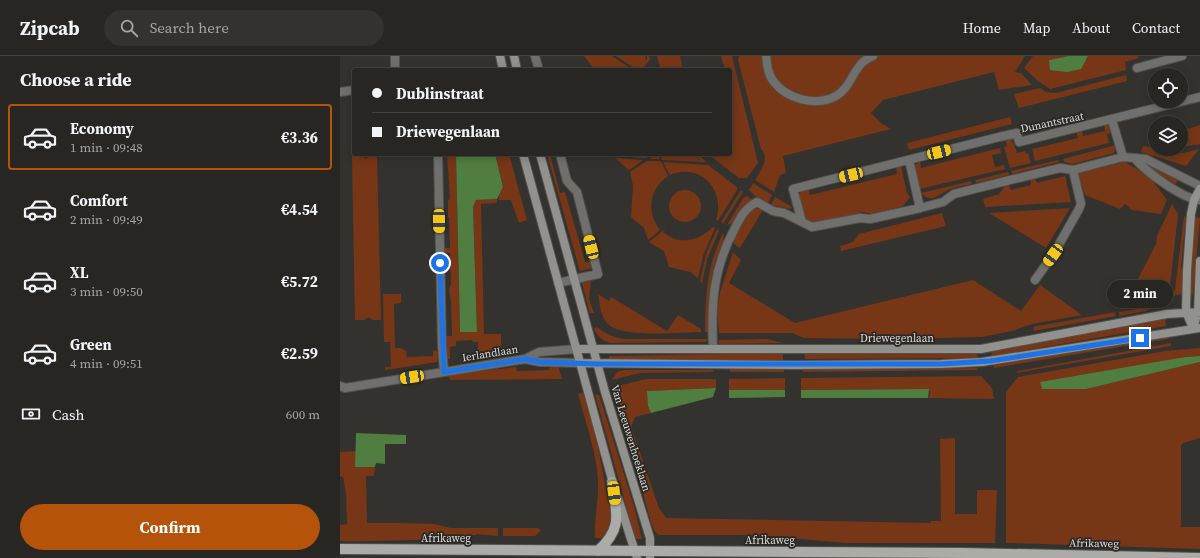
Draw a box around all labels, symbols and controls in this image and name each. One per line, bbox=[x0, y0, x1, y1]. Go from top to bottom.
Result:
search box bbox=[104, 10, 384, 46]
text: Zipcab bbox=[20, 15, 80, 41]
icon: search bbox=[118, 17, 140, 39]
text: Search here bbox=[150, 17, 229, 38]
text: Home bbox=[963, 18, 1001, 38]
text: Map bbox=[1023, 18, 1050, 38]
text: About bbox=[1072, 18, 1110, 38]
text: Contact bbox=[1132, 18, 1180, 38]
text: Choose a ride bbox=[20, 67, 132, 92]
map controls bbox=[1148, 68, 1188, 156]
button: locate bbox=[1148, 68, 1188, 108]
text: Dublinstraat bbox=[396, 83, 484, 104]
street label: Dunantstraat bbox=[1019, 108, 1086, 137]
button: layers bbox=[1148, 116, 1188, 156]
text: Economy bbox=[70, 118, 134, 139]
icon: car bbox=[22, 119, 58, 155]
text: Driewegenlaan bbox=[396, 121, 500, 142]
text: €3.36 bbox=[281, 127, 318, 148]
text: 1 min · 09:48 bbox=[70, 139, 143, 156]
car bbox=[926, 143, 952, 161]
car bbox=[838, 166, 864, 184]
text: Comfort bbox=[70, 190, 128, 211]
icon: car bbox=[22, 191, 58, 227]
text: €4.54 bbox=[281, 199, 318, 220]
car bbox=[433, 209, 445, 233]
text: 2 min · 09:49 bbox=[70, 211, 143, 228]
car bbox=[582, 234, 600, 260]
car bbox=[1041, 242, 1065, 268]
route start bbox=[431, 254, 449, 272]
text: XL bbox=[70, 262, 89, 283]
icon: car bbox=[22, 263, 58, 299]
text: €5.72 bbox=[281, 271, 318, 292]
callout: 2 min bbox=[1107, 280, 1173, 308]
text: 3 min · 09:50 bbox=[70, 283, 143, 300]
text: 2 min bbox=[1123, 285, 1157, 302]
route end bbox=[1131, 329, 1149, 347]
street label: Driewegenlaan bbox=[860, 331, 934, 346]
text: Green bbox=[70, 334, 112, 355]
icon: car bbox=[22, 335, 58, 371]
street label: Ierlandlaan bbox=[461, 342, 520, 365]
text: €2.59 bbox=[281, 343, 318, 364]
text: 4 min · 09:51 bbox=[70, 355, 143, 372]
car bbox=[399, 369, 425, 385]
street label: Van Leeuwenhoeklaan bbox=[607, 383, 654, 494]
icon: cash bbox=[20, 403, 42, 425]
text: Cash bbox=[52, 404, 84, 425]
text: 600 m bbox=[286, 406, 320, 423]
car bbox=[607, 480, 621, 506]
button: Confirm bbox=[20, 504, 320, 550]
street label: Afrikaweg bbox=[421, 531, 471, 546]
street label: Afrikaweg bbox=[745, 533, 795, 548]
street label: Afrikaweg bbox=[1069, 536, 1119, 551]

